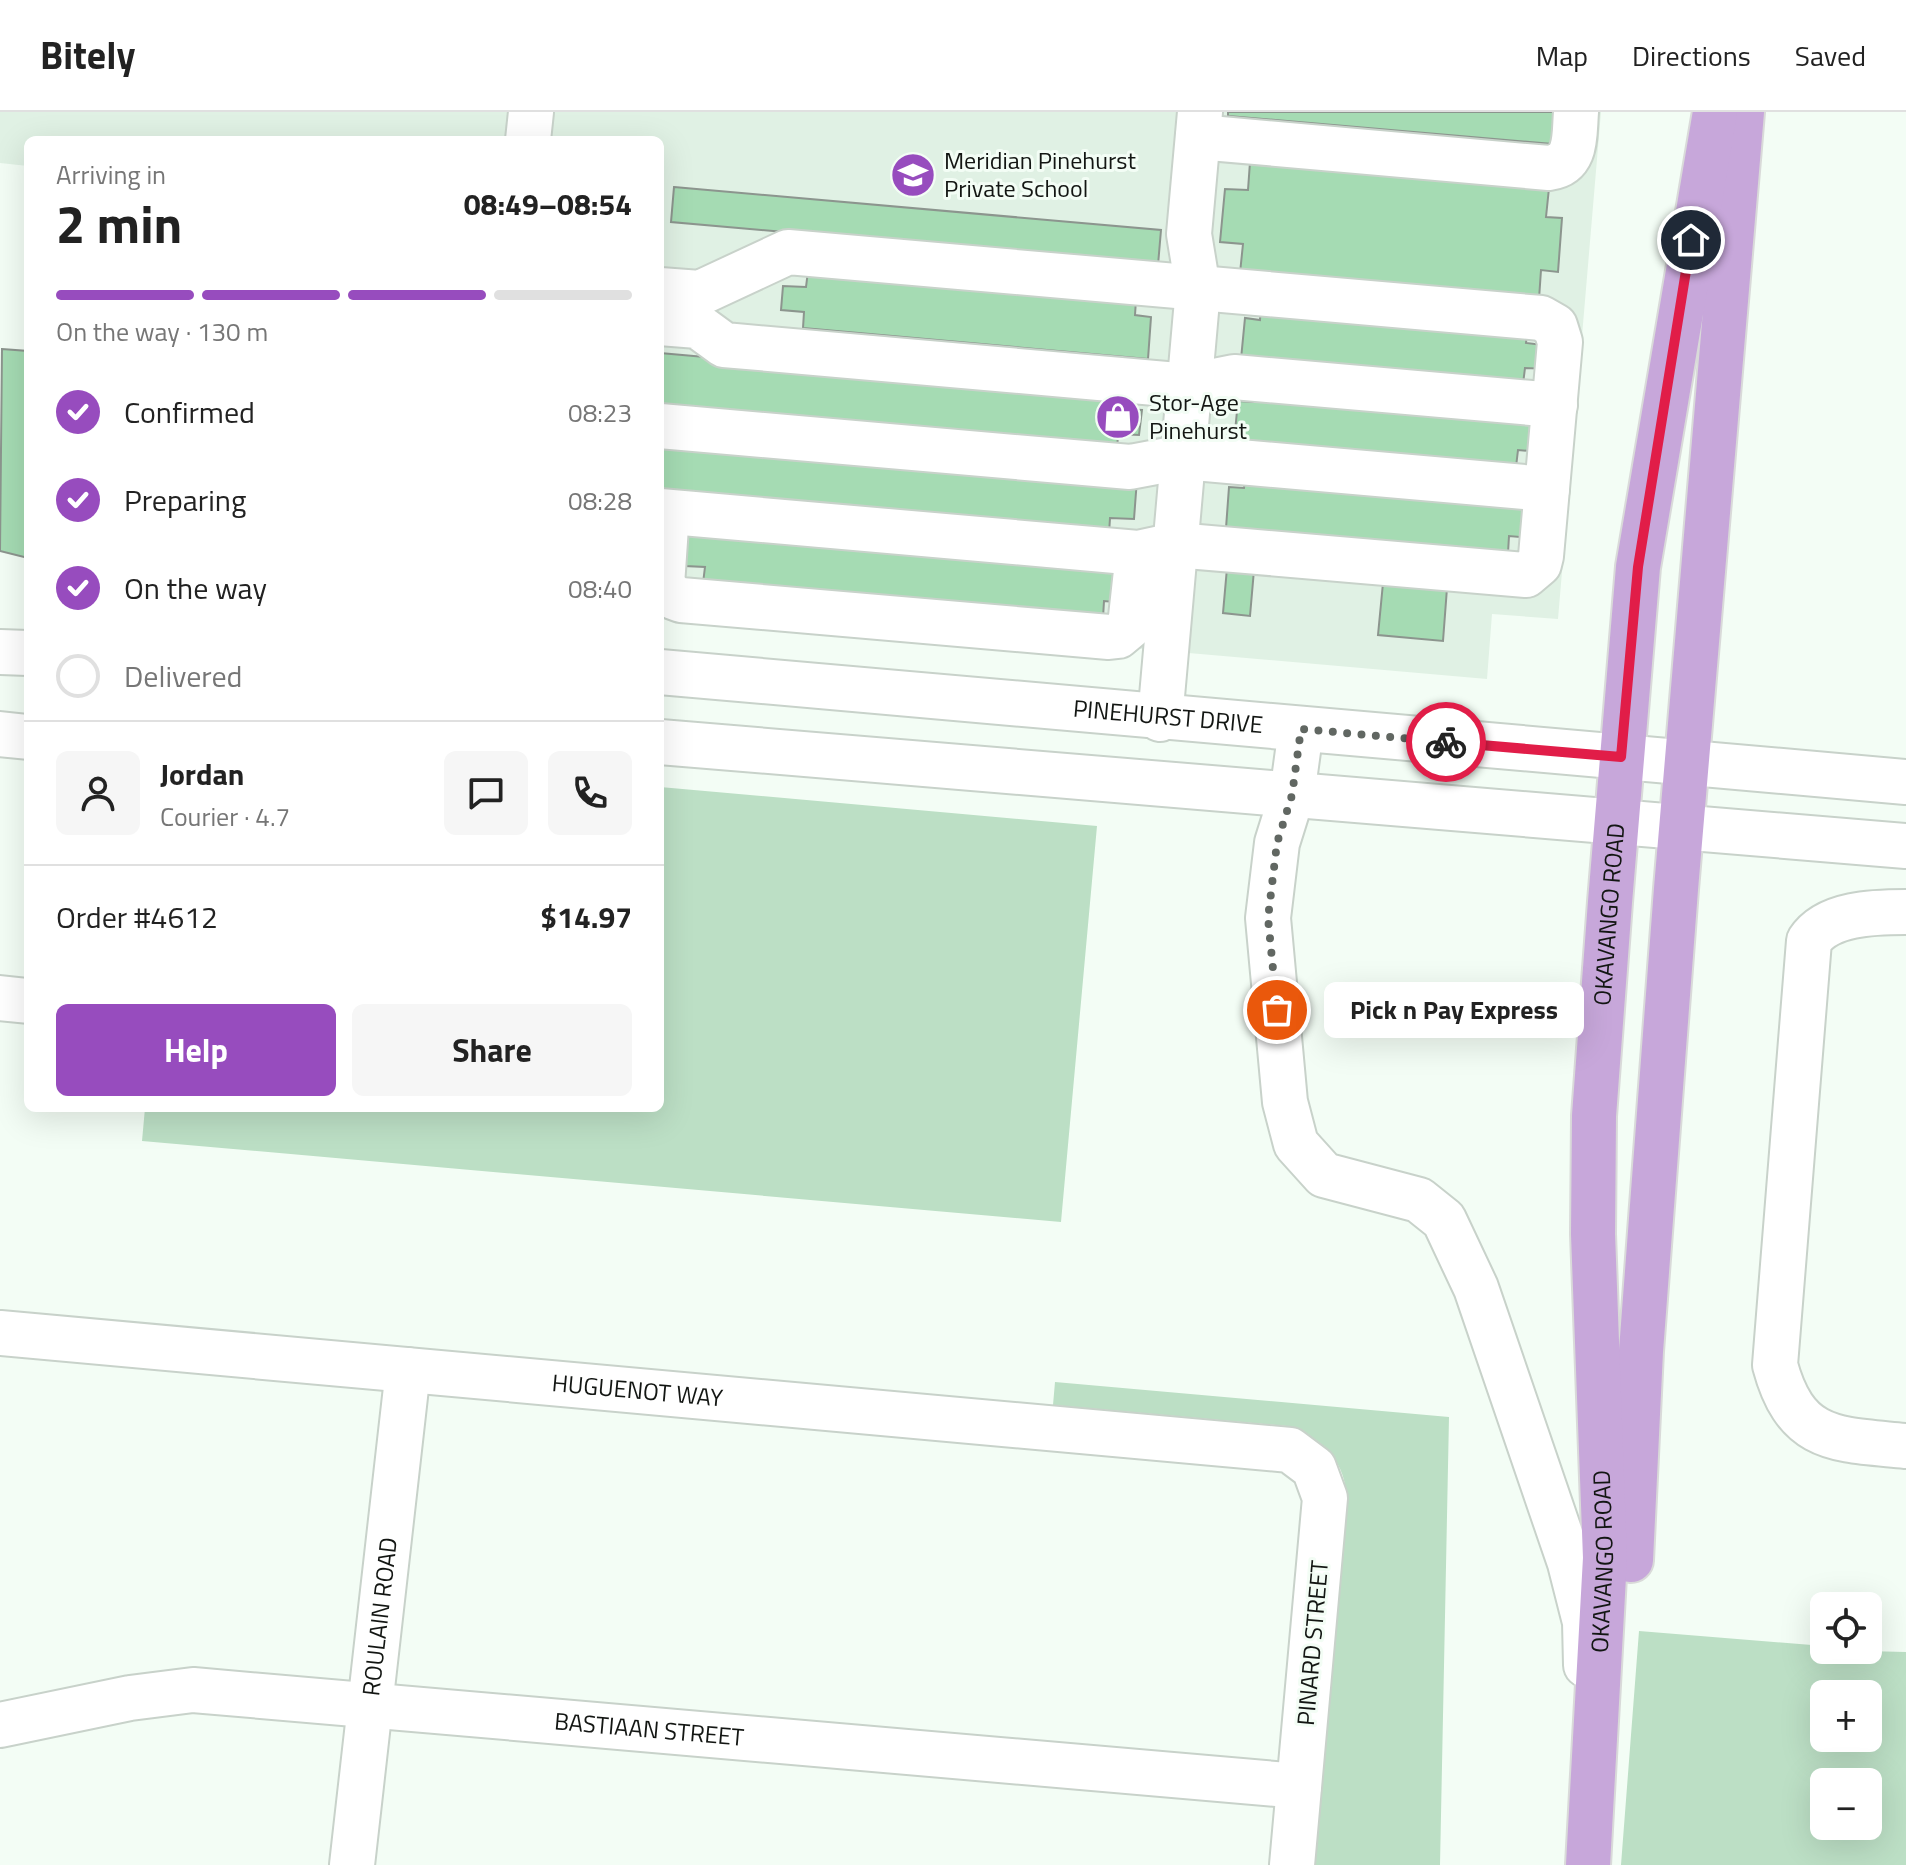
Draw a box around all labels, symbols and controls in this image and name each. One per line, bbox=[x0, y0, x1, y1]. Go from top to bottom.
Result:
text: Bitely bbox=[40, 26, 135, 84]
text: Map bbox=[1536, 34, 1588, 77]
text: Directions bbox=[1632, 34, 1751, 77]
text: Saved bbox=[1795, 34, 1866, 77]
place label: Meridian Pinehurst Private School bbox=[944, 142, 1136, 206]
school or university icon: Meridian Pinehurst Private School bbox=[889, 151, 937, 199]
text: Arriving in bbox=[56, 155, 166, 194]
text: 08:49–08:54 bbox=[464, 181, 632, 227]
text: 2 min bbox=[56, 184, 182, 263]
pin bbox=[1657, 206, 1725, 274]
icon: home bbox=[1669, 218, 1713, 262]
text: On the way · 130 m bbox=[56, 312, 268, 351]
place label: Stor-Age Pinehurst bbox=[1149, 384, 1248, 448]
text: Confirmed bbox=[124, 389, 255, 435]
icon: check bbox=[56, 390, 100, 434]
text: 08:23 bbox=[568, 393, 632, 432]
shop icon: Stor-Age Pinehurst bbox=[1094, 393, 1142, 441]
text: Preparing bbox=[124, 477, 246, 523]
icon: check bbox=[56, 478, 100, 522]
text: 08:28 bbox=[568, 481, 632, 520]
text: On the way bbox=[124, 565, 267, 611]
icon: check bbox=[56, 566, 100, 610]
text: 08:40 bbox=[568, 569, 632, 608]
text: Delivered bbox=[124, 653, 242, 699]
street label: PINEHURST DRIVE bbox=[1072, 690, 1265, 742]
courier bbox=[1406, 702, 1486, 782]
icon: bike bbox=[1424, 720, 1468, 764]
button: person bbox=[56, 751, 140, 835]
text: Jordan bbox=[160, 751, 244, 797]
button: chat bbox=[444, 751, 528, 835]
button: phone bbox=[548, 751, 632, 835]
text: Courier · 4.7 bbox=[160, 797, 290, 836]
street label: OKAVANGO ROAD bbox=[1583, 821, 1634, 1007]
text: Order #4612 bbox=[56, 894, 218, 940]
text: $14.97 bbox=[540, 894, 632, 940]
pin bbox=[1243, 976, 1311, 1044]
callout: Pick n Pay Express bbox=[1325, 982, 1585, 1038]
icon: bag bbox=[1255, 988, 1299, 1032]
text: Pick n Pay Express bbox=[1350, 990, 1558, 1029]
button: Help bbox=[56, 1004, 336, 1096]
button: Share bbox=[352, 1004, 632, 1096]
street label: HUGUENOT WAY bbox=[550, 1364, 725, 1415]
street label: OKAVANGO ROAD bbox=[1581, 1469, 1622, 1654]
street label: ROULAIN ROAD bbox=[352, 1535, 406, 1698]
street label: PINARD STREET bbox=[1287, 1558, 1337, 1727]
map controls bbox=[1810, 1592, 1882, 1840]
button: locate bbox=[1810, 1592, 1882, 1664]
button: + bbox=[1810, 1680, 1882, 1752]
street label: BASTIAAN STREET bbox=[553, 1702, 746, 1755]
button: − bbox=[1810, 1768, 1882, 1840]

